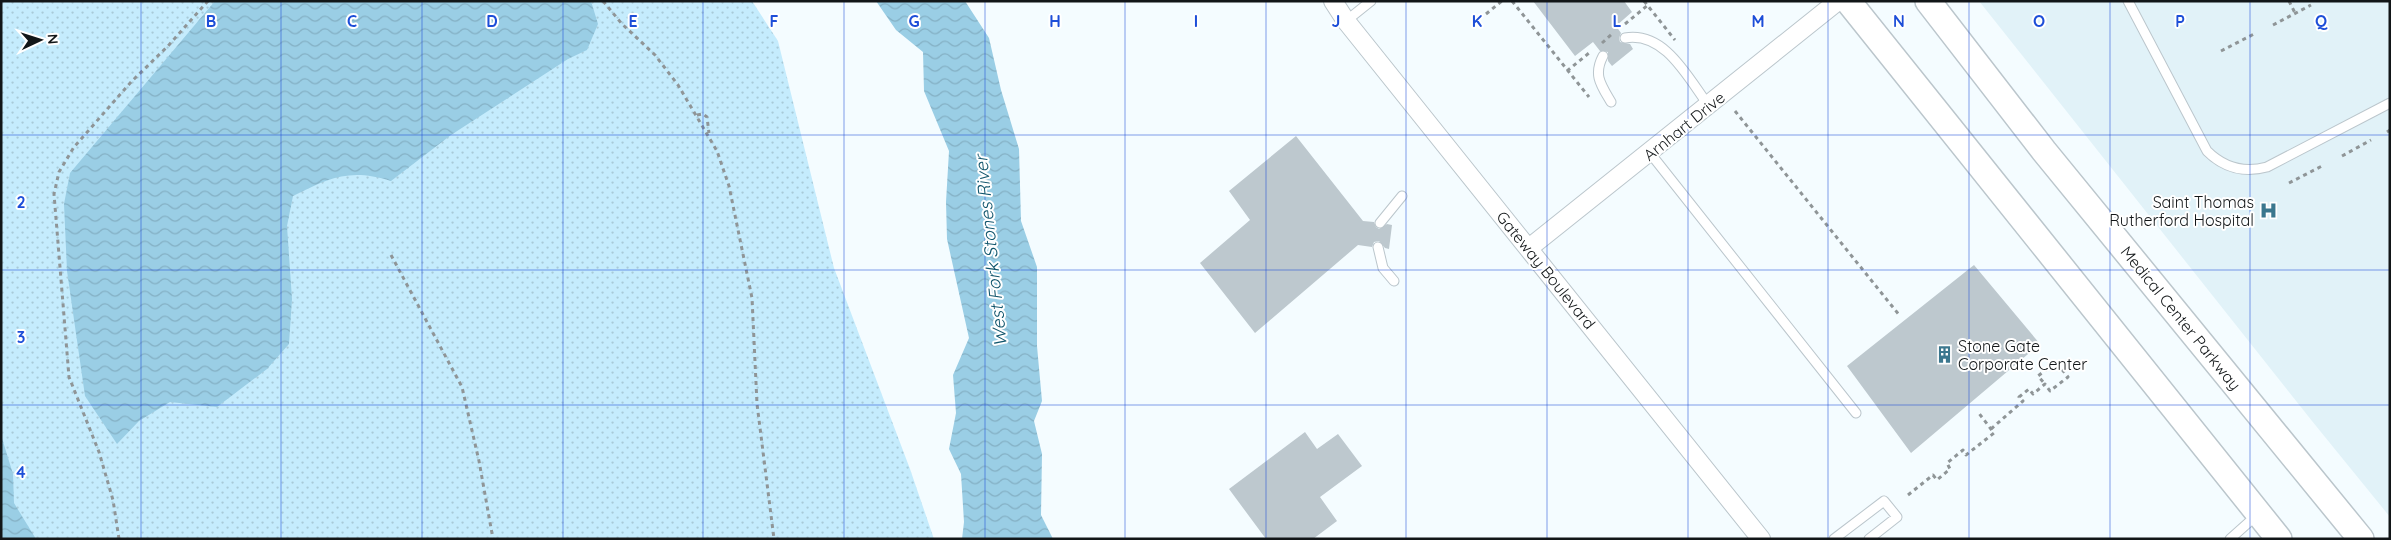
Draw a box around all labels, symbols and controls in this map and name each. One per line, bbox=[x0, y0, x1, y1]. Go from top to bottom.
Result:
text: B bbox=[206, 11, 216, 31]
text: C bbox=[347, 11, 357, 31]
text: D bbox=[486, 11, 498, 31]
text: E bbox=[628, 11, 638, 31]
text: F bbox=[770, 11, 779, 31]
text: G bbox=[908, 11, 920, 31]
text: H bbox=[1049, 11, 1061, 31]
text: I bbox=[1194, 11, 1198, 31]
text: J bbox=[1332, 11, 1340, 31]
text: K bbox=[1472, 11, 1482, 31]
text: L bbox=[1613, 11, 1622, 31]
text: M bbox=[1751, 11, 1765, 31]
text: N bbox=[1893, 11, 1905, 31]
text: O bbox=[2033, 11, 2045, 31]
text: P bbox=[2175, 11, 2185, 31]
text: Q bbox=[2315, 11, 2328, 31]
north arrow bbox=[15, 15, 65, 65]
text: N bbox=[44, 33, 62, 45]
street label: Arnhart Drive bbox=[1639, 87, 1729, 165]
water label: West Fork Stones River bbox=[969, 152, 1012, 348]
text: 2 bbox=[16, 192, 26, 212]
place label: Saint Thomas Rutherford Hospital bbox=[2109, 192, 2254, 230]
hospital icon: Saint Thomas Rutherford Hospital bbox=[2258, 201, 2278, 221]
street label: Gateway Boulevard bbox=[1492, 207, 1600, 333]
street label: Medical Center Parkway bbox=[2117, 242, 2245, 394]
text: 3 bbox=[17, 327, 25, 347]
place label: Stone Gate Corporate Center bbox=[1958, 336, 2087, 374]
building icon: Stone Gate Corporate Center bbox=[1934, 345, 1954, 365]
text: 4 bbox=[16, 462, 26, 482]

